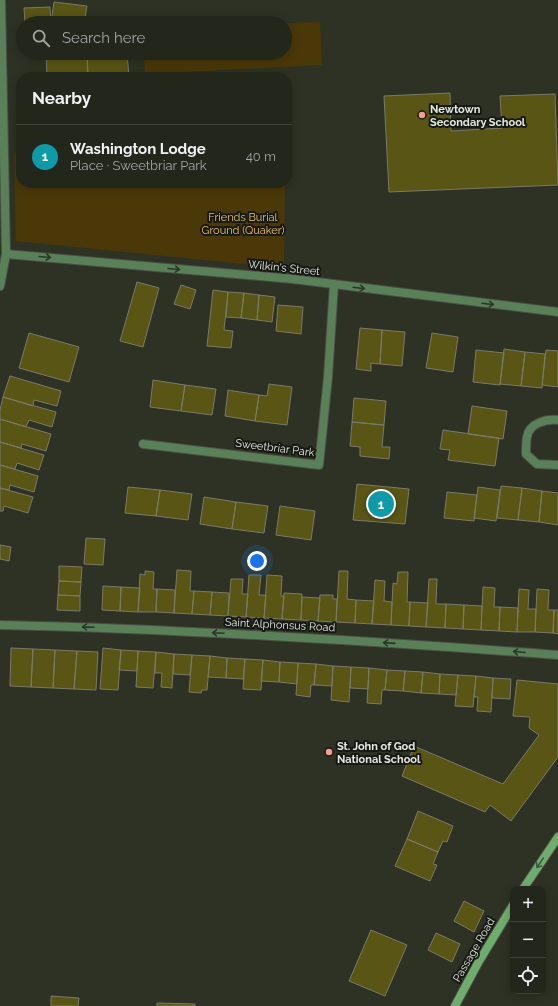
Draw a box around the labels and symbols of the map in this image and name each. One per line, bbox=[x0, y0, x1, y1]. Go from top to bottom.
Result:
place label: Newtown Secondary School bbox=[430, 103, 526, 129]
marker: Newtown Secondary School bbox=[417, 110, 427, 120]
park label: Friends Burial Ground (Quaker) bbox=[202, 211, 284, 237]
one-way arrow bbox=[38, 254, 51, 261]
street label: Wilkin's Street bbox=[247, 258, 321, 278]
one-way arrow bbox=[167, 265, 180, 272]
one-way arrow bbox=[352, 284, 365, 291]
one-way arrow bbox=[481, 300, 494, 307]
street label: Sweetbriar Park bbox=[235, 437, 316, 459]
pin: 1 bbox=[368, 489, 394, 519]
your location bbox=[247, 551, 267, 571]
street label: Saint Alphonsus Road bbox=[224, 616, 336, 634]
one-way arrow bbox=[82, 624, 95, 631]
one-way arrow bbox=[212, 629, 225, 637]
one-way arrow bbox=[383, 640, 396, 647]
one-way arrow bbox=[513, 649, 526, 656]
place label: St. John of God National School bbox=[337, 740, 421, 766]
marker: St. John of God National School bbox=[324, 747, 334, 757]
one-way arrow bbox=[536, 857, 544, 869]
street label: Passage Road bbox=[450, 916, 498, 984]

